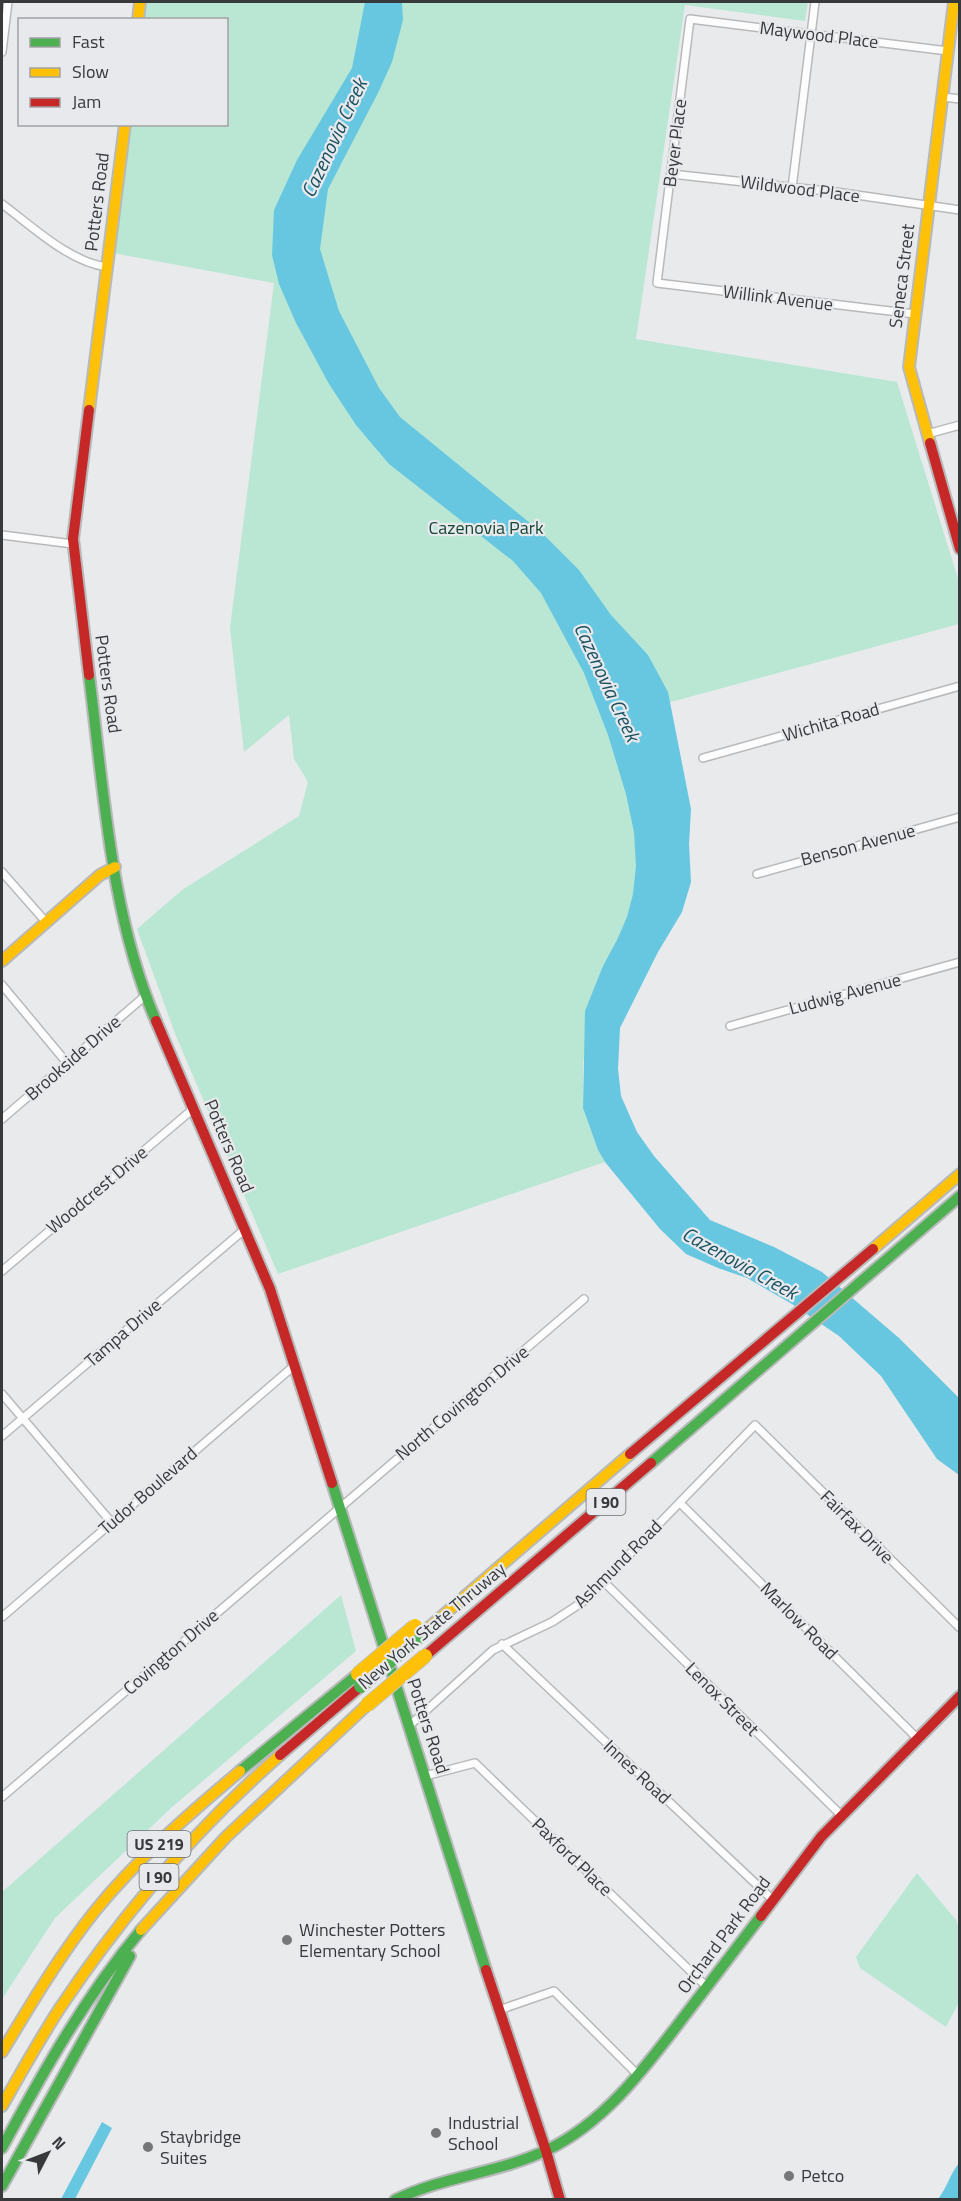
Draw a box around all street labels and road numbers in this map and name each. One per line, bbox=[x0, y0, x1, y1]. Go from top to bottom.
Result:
street label: Maywood Place bbox=[758, 14, 880, 55]
street label: Beyer Place bbox=[656, 97, 693, 189]
street label: Potters Road bbox=[77, 151, 116, 253]
street label: Wildwood Place bbox=[739, 168, 861, 209]
street label: Seneca Street bbox=[882, 222, 921, 330]
street label: Willink Avenue bbox=[721, 277, 835, 318]
street label: Potters Road bbox=[88, 633, 129, 735]
street label: Wichita Road bbox=[779, 695, 882, 748]
street label: Benson Avenue bbox=[798, 816, 918, 873]
street label: Ludwig Avenue bbox=[786, 966, 904, 1021]
street label: Brookside Drive bbox=[19, 1008, 126, 1107]
street label: Potters Road bbox=[198, 1095, 261, 1197]
street label: Woodcrest Drive bbox=[40, 1139, 153, 1240]
street label: Tampa Drive bbox=[78, 1292, 167, 1374]
street label: North Covington Drive bbox=[389, 1339, 534, 1467]
street label: Tudor Boulevard bbox=[92, 1440, 203, 1541]
street label: Fairfax Drive bbox=[814, 1484, 900, 1570]
road number: I 90 bbox=[586, 1489, 626, 1515]
street label: Ashmund Road bbox=[567, 1513, 668, 1614]
street label: New York State Thruway bbox=[352, 1555, 512, 1696]
street label: Marlow Road bbox=[754, 1576, 844, 1666]
street label: Covington Drive bbox=[117, 1602, 225, 1701]
street label: Lenox Street bbox=[679, 1655, 766, 1742]
street label: Potters Road bbox=[400, 1674, 457, 1777]
street label: Innes Road bbox=[597, 1733, 677, 1810]
street label: Paxford Place bbox=[526, 1811, 619, 1902]
road number: US 219 bbox=[128, 1831, 190, 1857]
road number: I 90 bbox=[140, 1864, 178, 1890]
street label: Orchard Park Road bbox=[670, 1870, 777, 1999]

